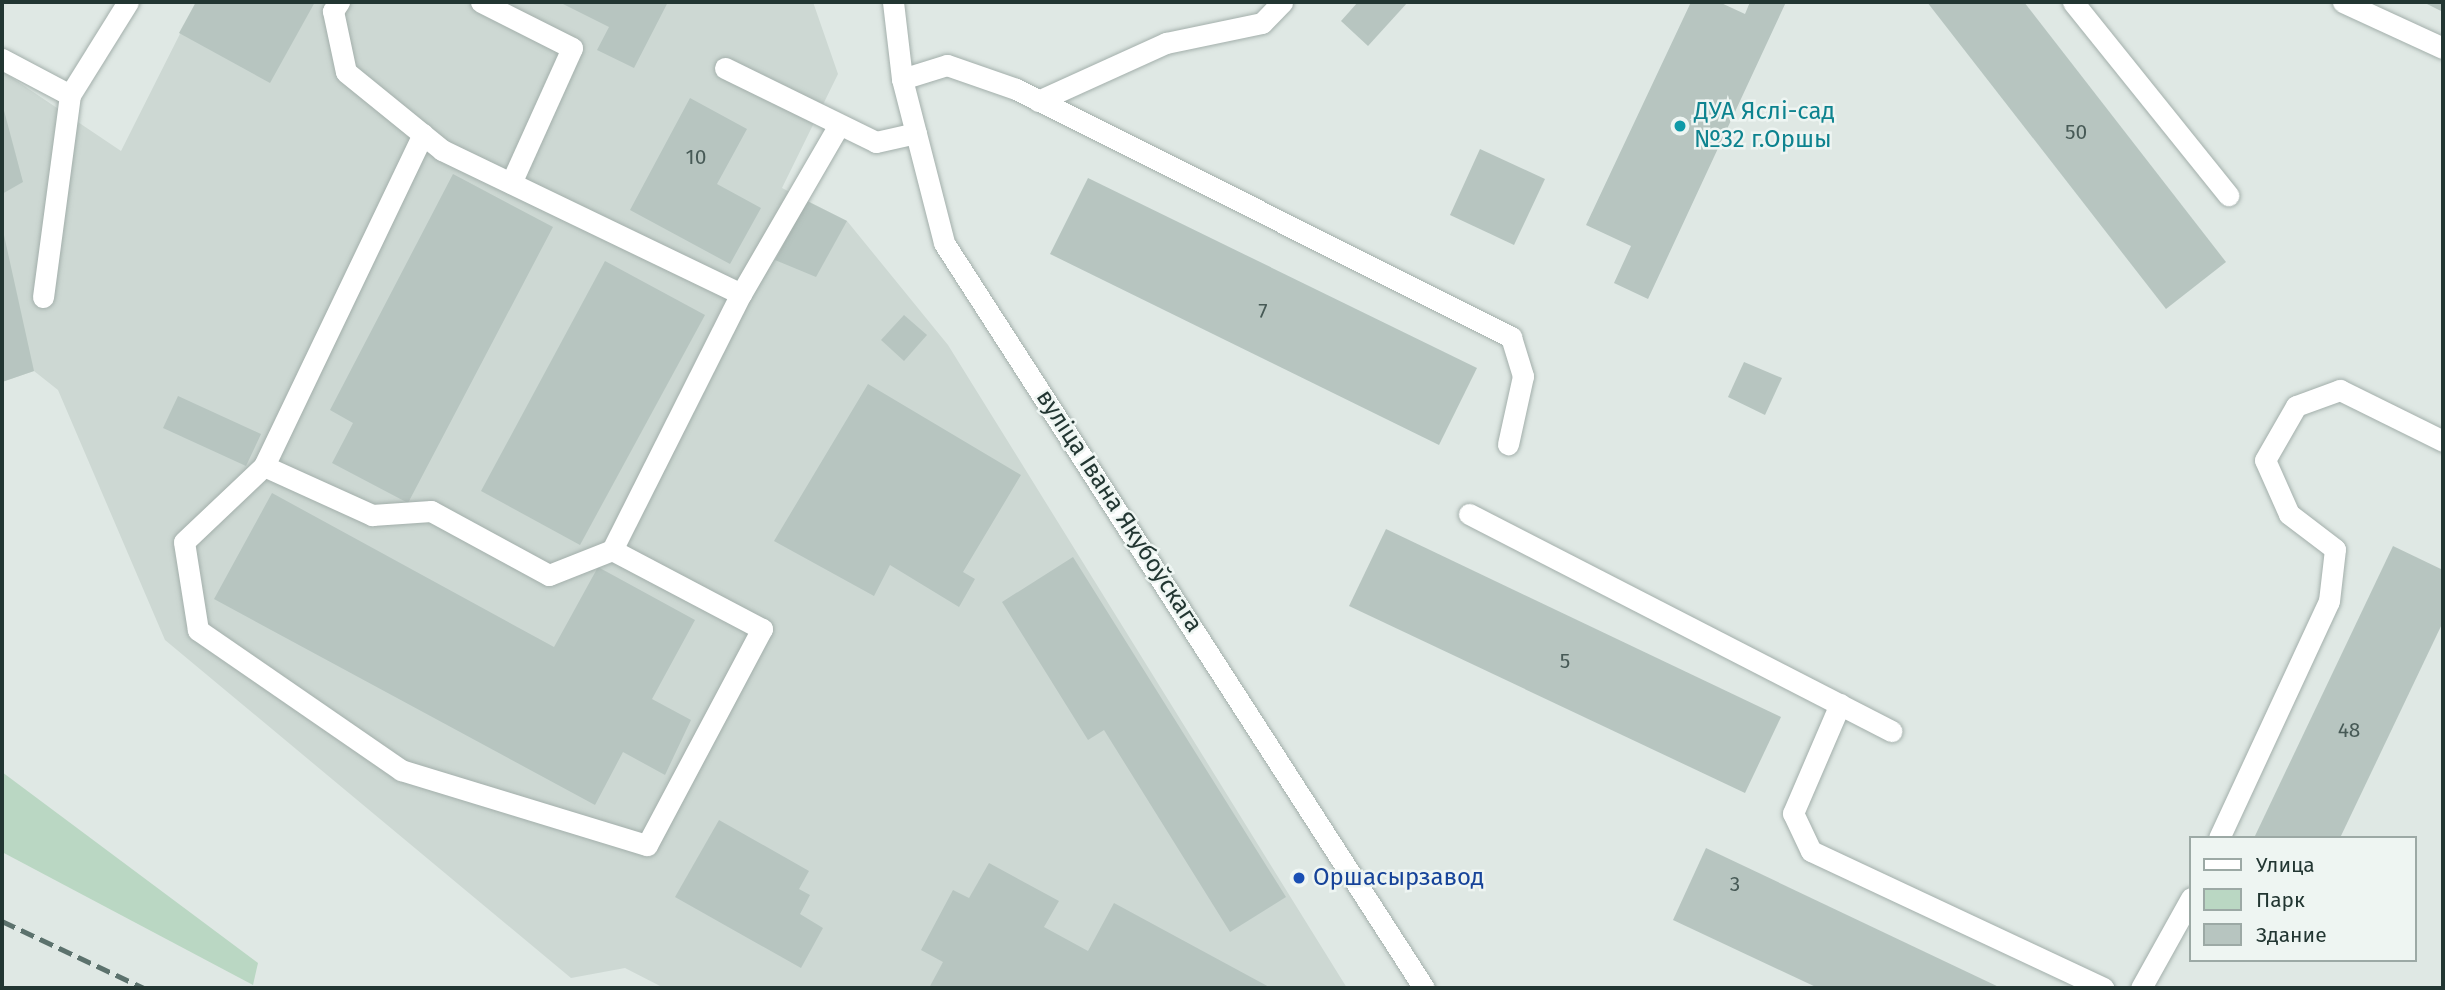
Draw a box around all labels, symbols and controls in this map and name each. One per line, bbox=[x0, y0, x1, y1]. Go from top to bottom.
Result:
place label: ДУА Яслі-сад №32 г.Оршы bbox=[1694, 98, 1835, 154]
marker: ДУА Яслі-сад №32 г.Оршы bbox=[1672, 118, 1688, 134]
house number: 50 bbox=[2065, 119, 2087, 145]
house number: 10 bbox=[686, 144, 706, 170]
house number: 7 bbox=[1258, 298, 1268, 324]
street label: вуліца Івана Якубоўскага bbox=[1030, 384, 1208, 638]
house number: 5 bbox=[1560, 648, 1570, 674]
house number: 48 bbox=[2338, 717, 2360, 743]
legend bbox=[2190, 836, 2417, 962]
text: Улица bbox=[2256, 852, 2315, 878]
place label: Оршасырзавод bbox=[1313, 864, 1484, 892]
marker: Оршасырзавод bbox=[1291, 870, 1307, 886]
house number: 3 bbox=[1730, 871, 1740, 897]
text: Парк bbox=[2256, 887, 2305, 913]
text: Здание bbox=[2256, 922, 2327, 948]

